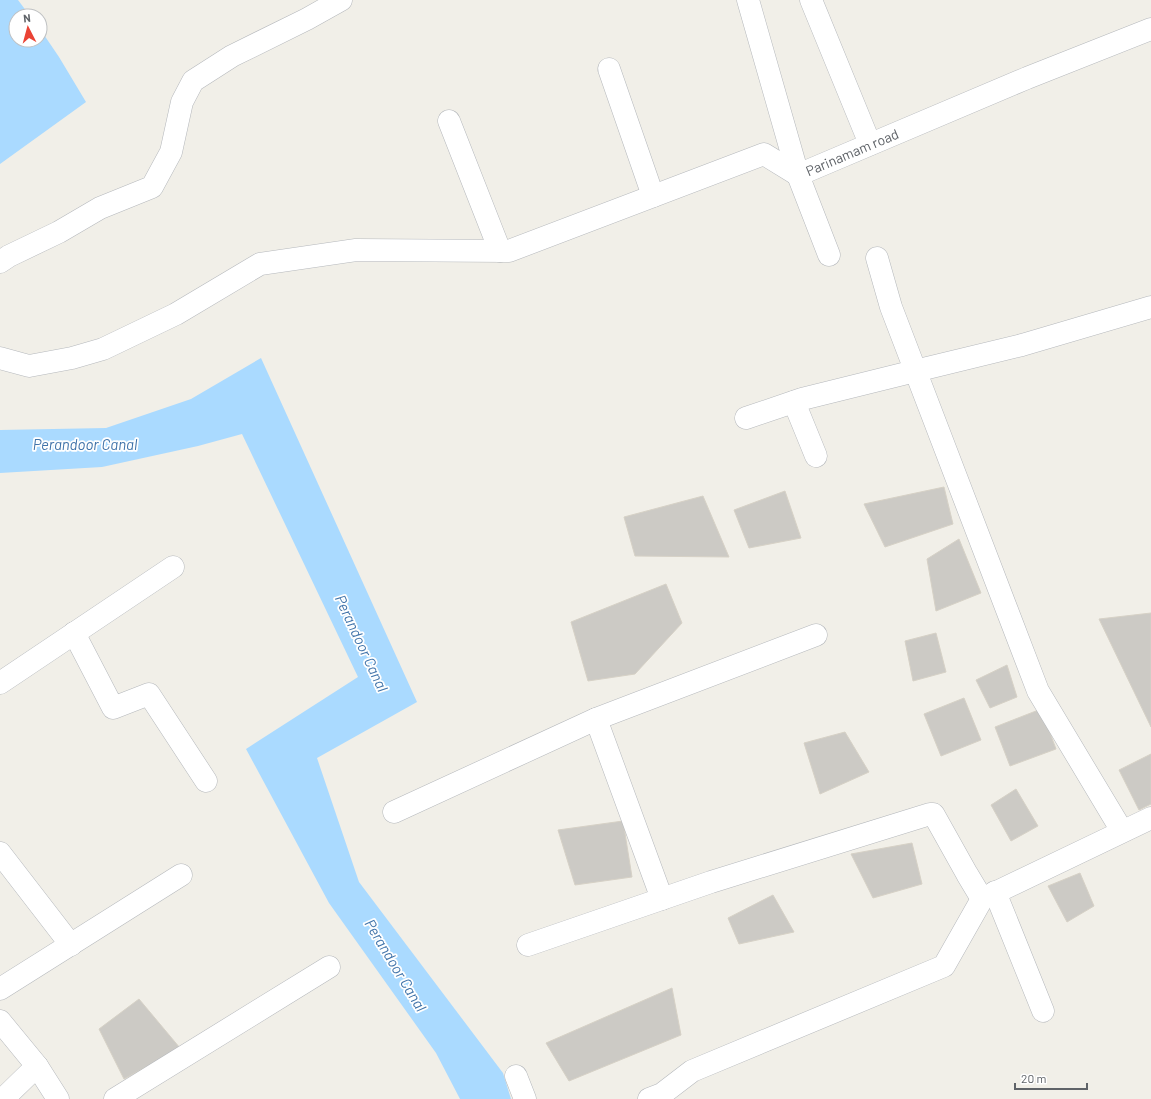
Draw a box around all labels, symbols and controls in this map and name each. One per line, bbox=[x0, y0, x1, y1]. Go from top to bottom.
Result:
north arrow bbox=[8, 8, 48, 48]
text: N bbox=[23, 11, 31, 24]
street label: Parinamam road bbox=[803, 125, 901, 179]
water label: Perandoor Canal bbox=[33, 435, 138, 453]
water label: Perandoor Canal bbox=[332, 592, 393, 695]
water label: Perandoor Canal bbox=[361, 916, 431, 1015]
scale bar bbox=[1015, 1065, 1087, 1091]
text: 20 m bbox=[1021, 1071, 1047, 1085]

